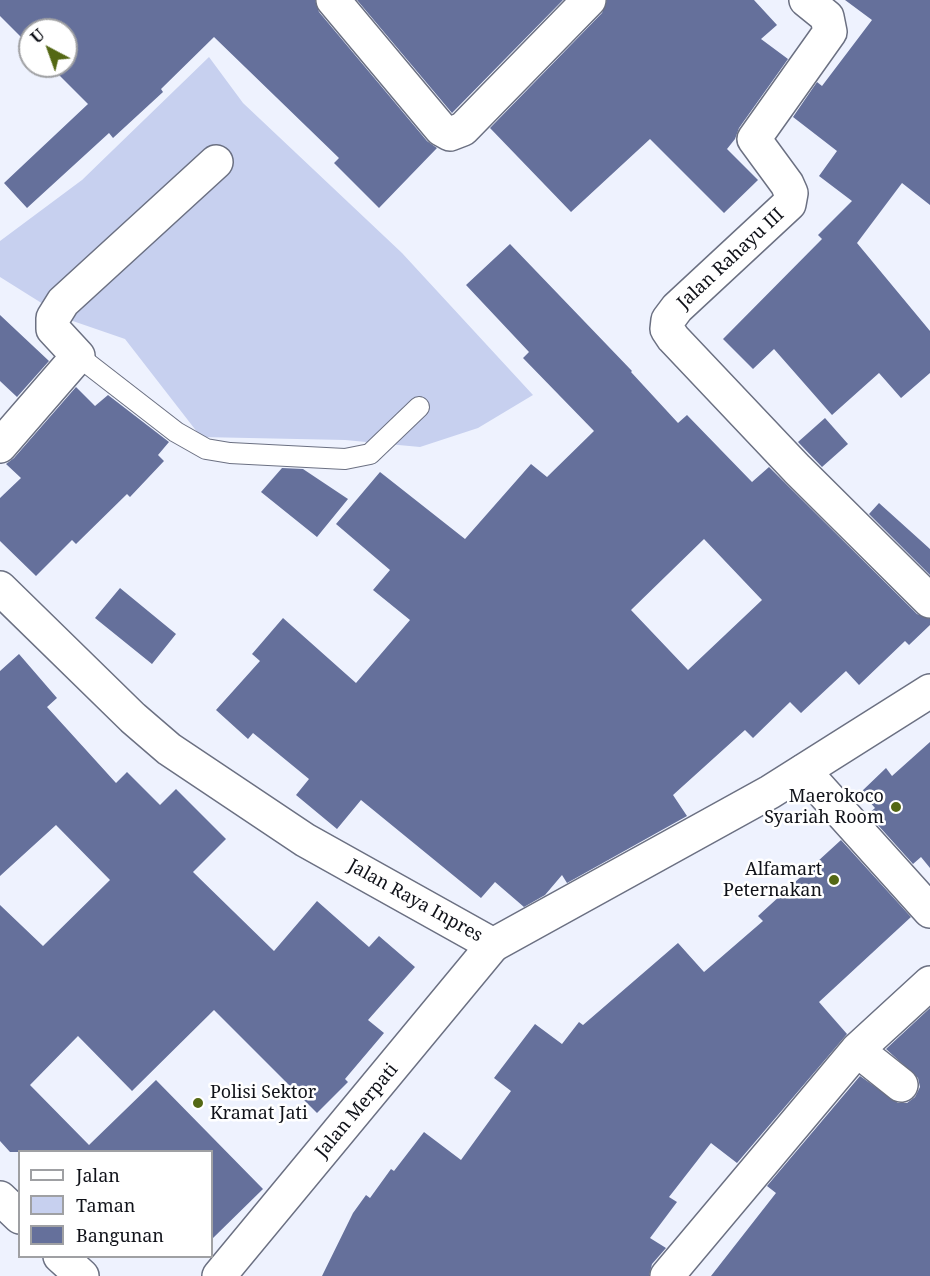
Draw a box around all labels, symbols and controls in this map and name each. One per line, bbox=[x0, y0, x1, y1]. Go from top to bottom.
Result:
north arrow bbox=[18, 18, 78, 78]
text: U bbox=[26, 24, 49, 48]
street label: Jalan Rahayu III bbox=[673, 204, 789, 314]
place label: Maerokoco Syariah Room bbox=[764, 786, 884, 828]
marker: Maerokoco Syariah Room bbox=[889, 800, 903, 814]
street label: Jalan Raya Inpres bbox=[344, 855, 486, 947]
place label: Alfamart Peternakan bbox=[723, 859, 822, 902]
marker: Alfamart Peternakan bbox=[827, 873, 841, 887]
street label: Jalan Merpati bbox=[311, 1059, 403, 1163]
place label: Polisi Sektor Kramat Jati bbox=[210, 1082, 316, 1124]
marker: Polisi Sektor Kramat Jati bbox=[191, 1096, 205, 1110]
legend bbox=[18, 1150, 213, 1258]
text: Jalan bbox=[76, 1163, 120, 1187]
text: Taman bbox=[76, 1193, 135, 1217]
text: Bangunan bbox=[76, 1223, 164, 1247]

